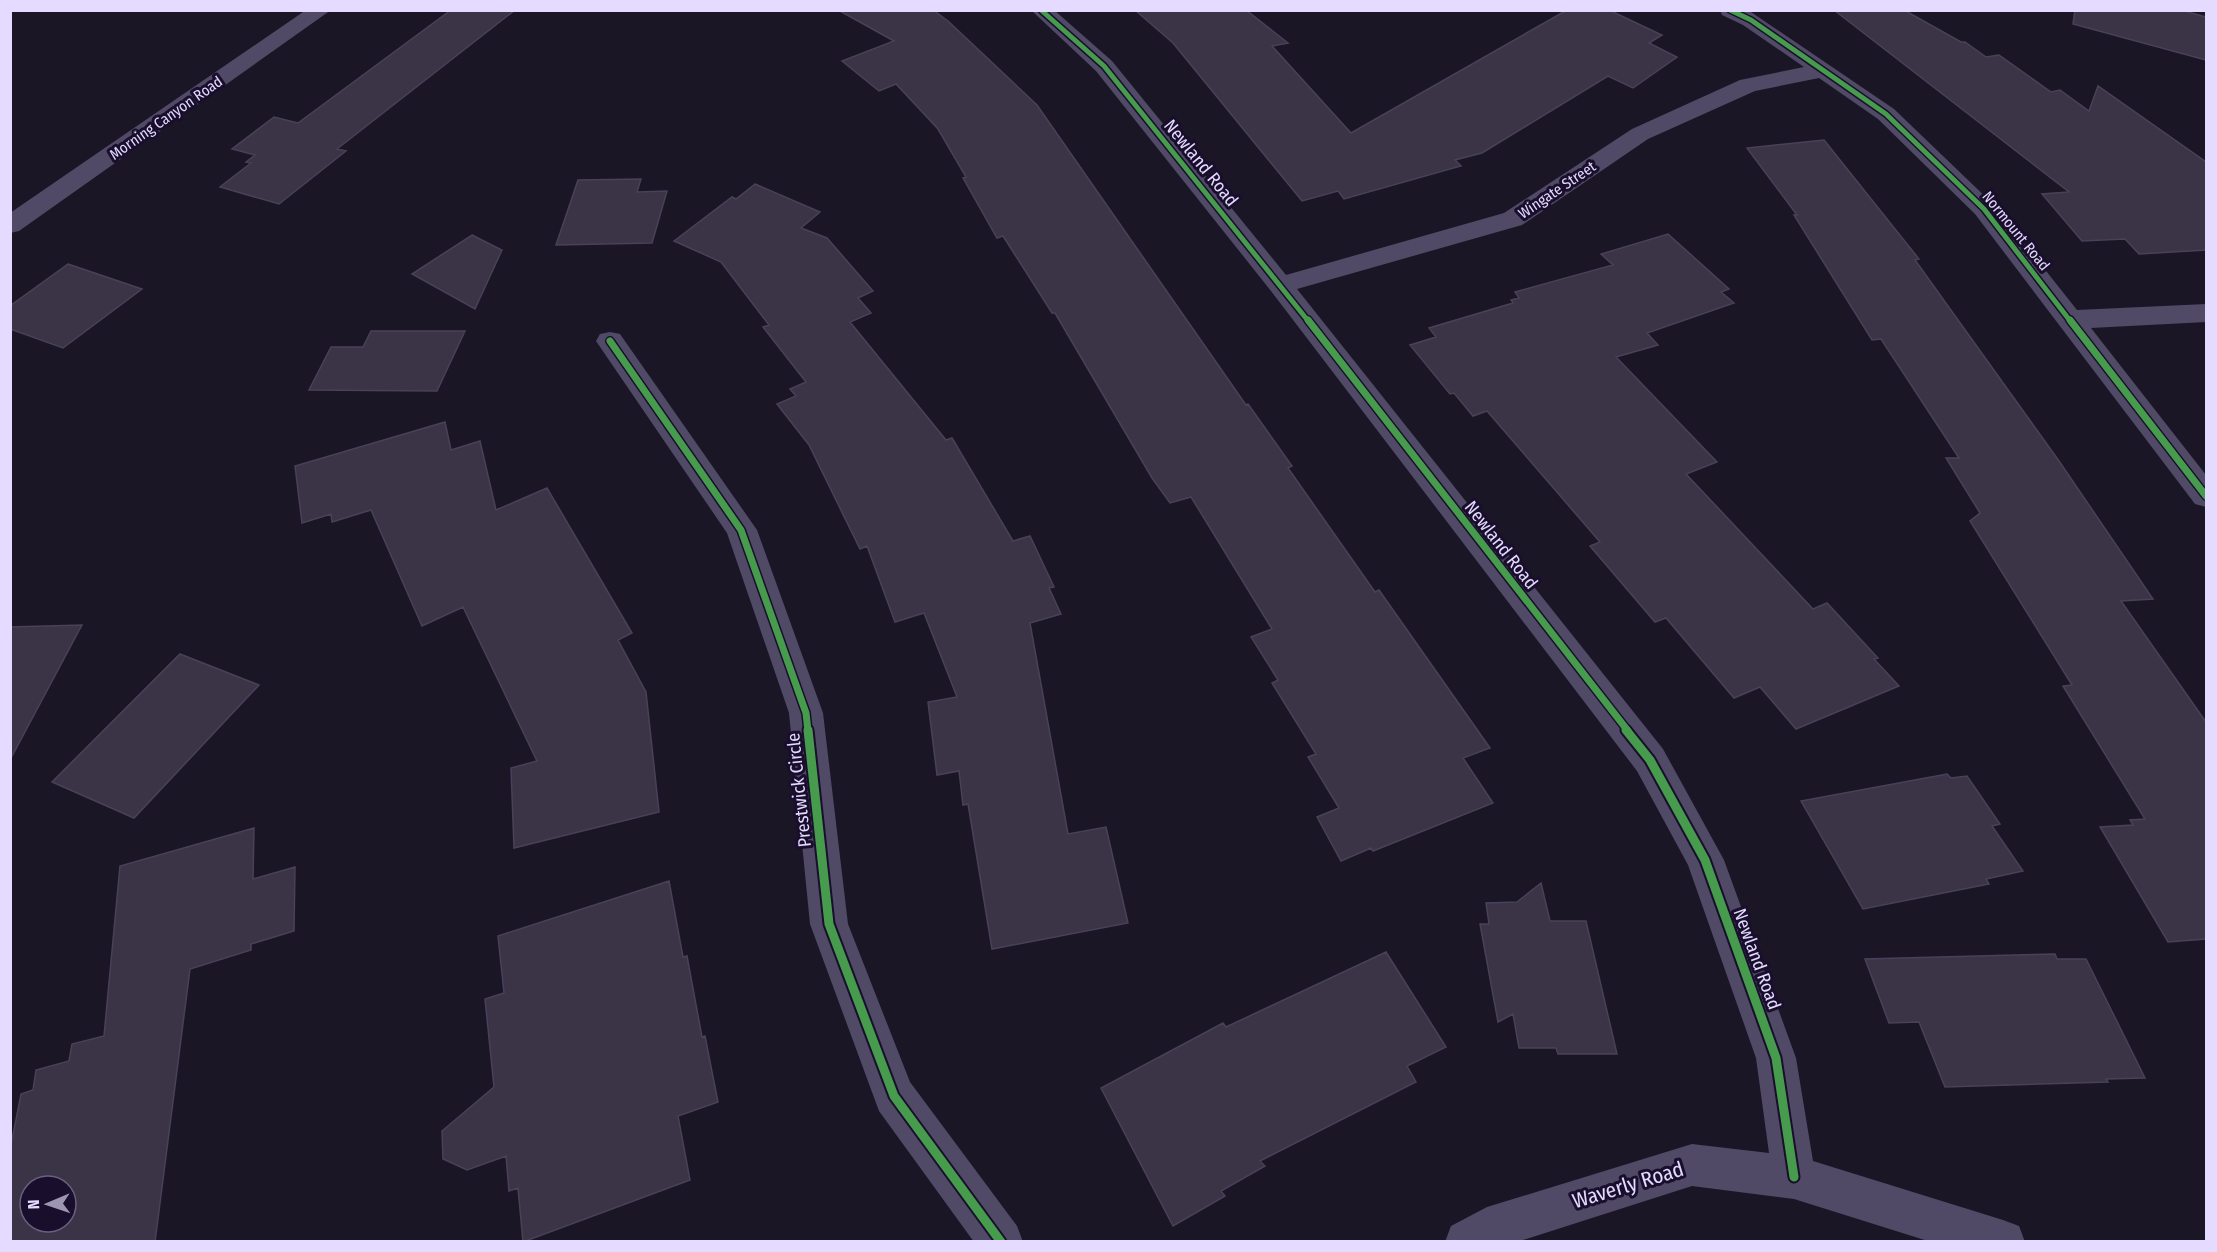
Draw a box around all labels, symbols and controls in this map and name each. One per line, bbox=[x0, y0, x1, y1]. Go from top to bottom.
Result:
street label: Morning Canyon Road bbox=[106, 72, 226, 164]
street label: Newland Road bbox=[1159, 115, 1243, 211]
street label: Wingate Street bbox=[1515, 157, 1599, 222]
street label: Normount Road bbox=[1979, 188, 2053, 274]
street label: Newland Road bbox=[1460, 497, 1542, 593]
street label: Prestwick Circle bbox=[782, 732, 816, 848]
street label: Newland Road bbox=[1729, 906, 1785, 1012]
street label: Waverly Road bbox=[1569, 1156, 1687, 1214]
north arrow bbox=[18, 1174, 78, 1234]
text: N bbox=[24, 1199, 43, 1210]

